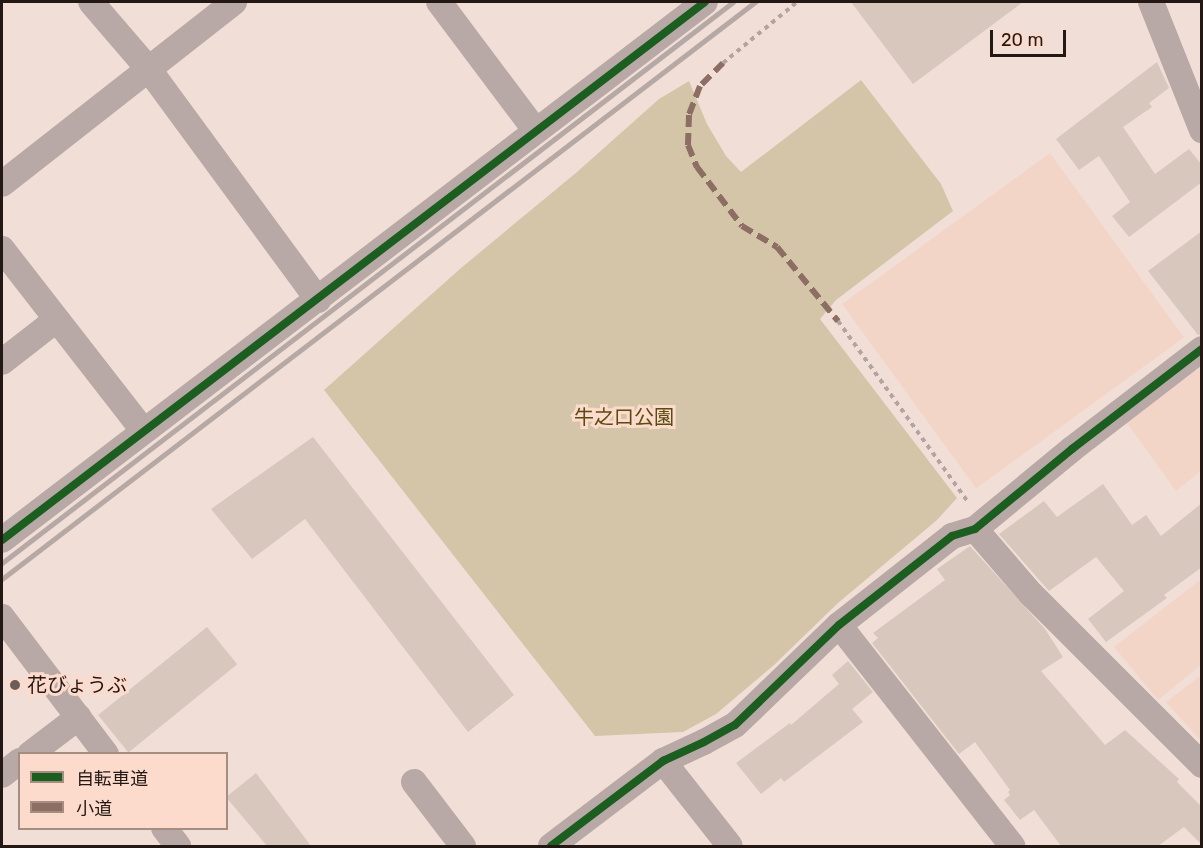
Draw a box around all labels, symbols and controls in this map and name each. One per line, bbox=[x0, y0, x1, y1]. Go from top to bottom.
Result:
scale bar bbox=[993, 18, 1070, 56]
text: 20 m bbox=[1001, 29, 1043, 51]
park label: 牛之口公園 bbox=[574, 405, 674, 429]
place label: 花びょうぶ bbox=[27, 673, 127, 697]
marker: 花びょうぶ bbox=[8, 678, 22, 692]
legend bbox=[18, 752, 228, 830]
text: 自転車道 bbox=[76, 768, 148, 790]
text: 小道 bbox=[76, 798, 112, 820]

